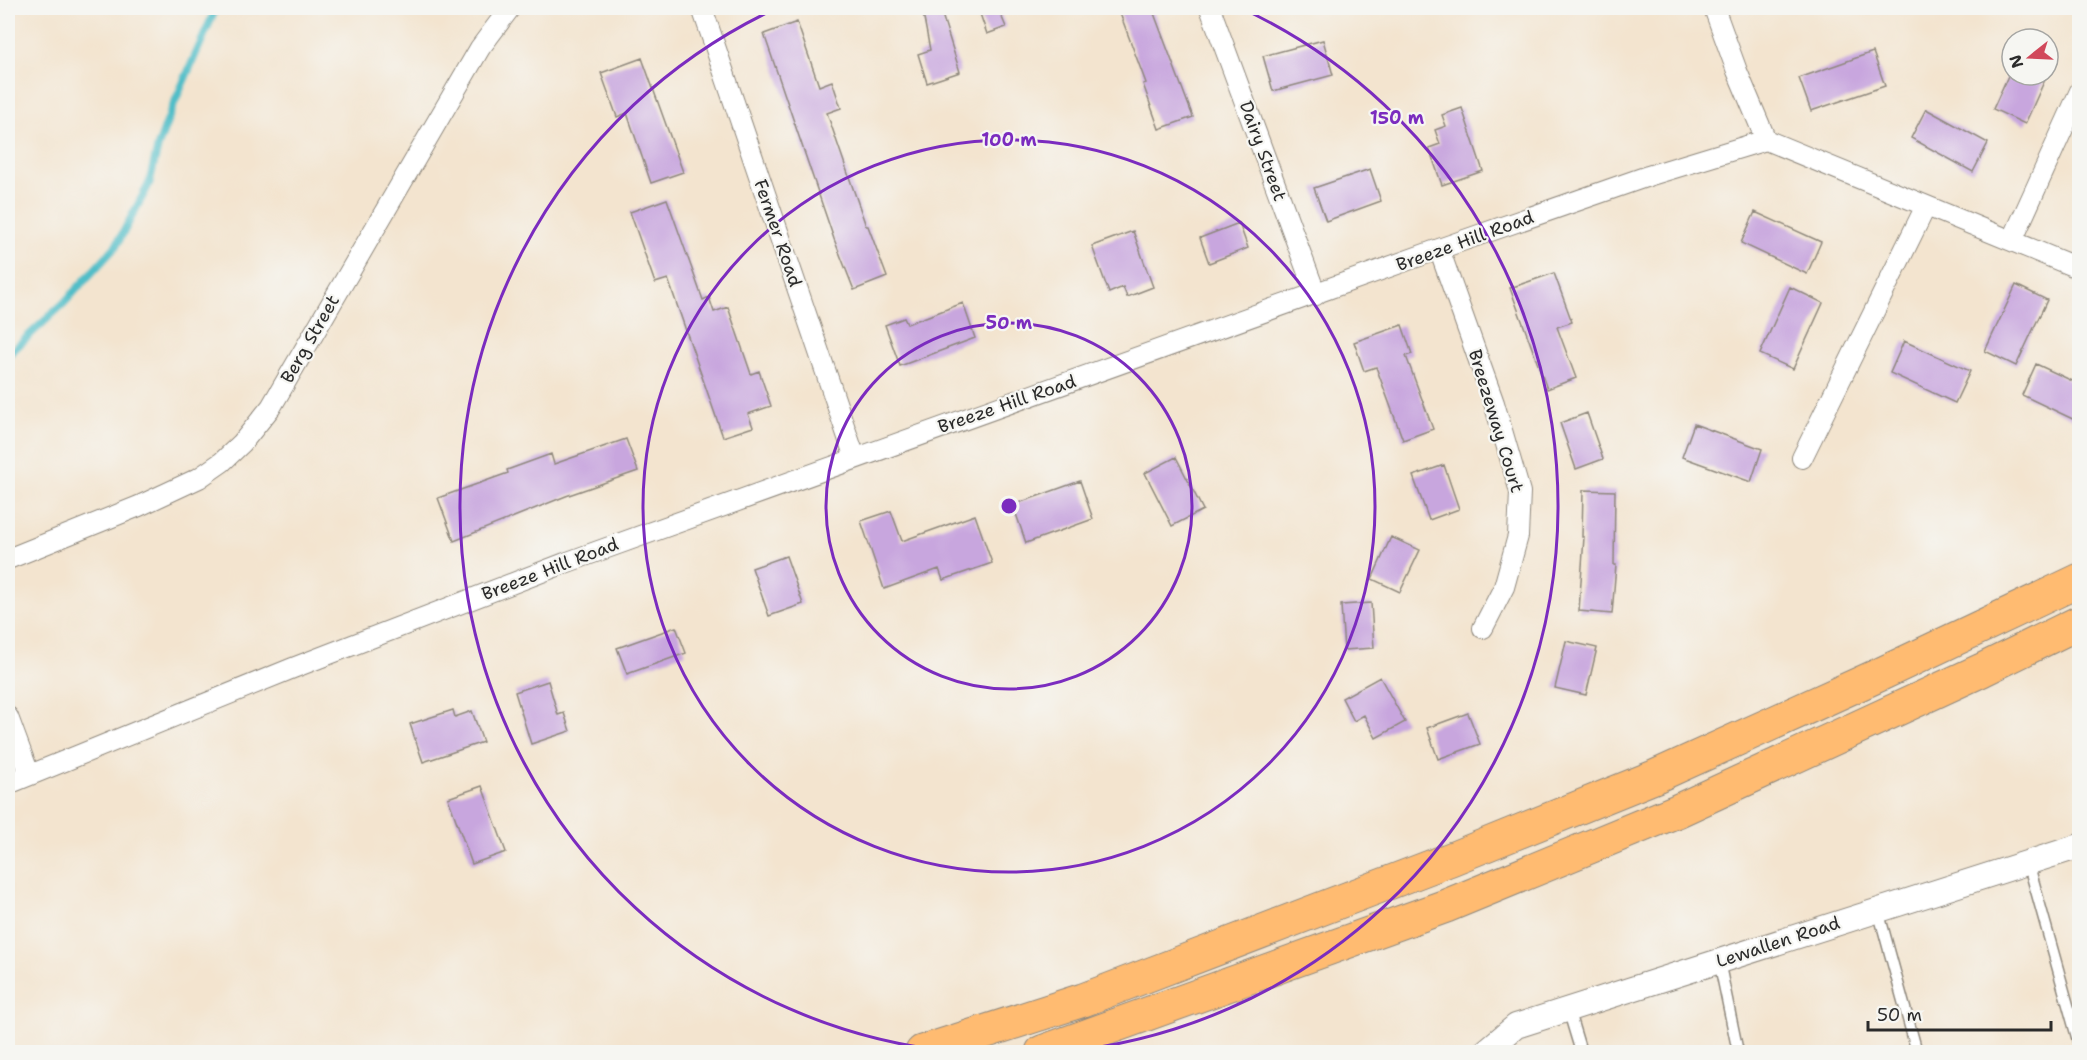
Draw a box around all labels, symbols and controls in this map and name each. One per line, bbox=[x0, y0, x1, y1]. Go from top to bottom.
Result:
north arrow bbox=[2000, 27, 2060, 87]
text: N bbox=[2004, 52, 2028, 71]
street label: Dairy Street bbox=[1234, 98, 1292, 204]
text: 150 m bbox=[1370, 106, 1425, 130]
text: 100 m bbox=[981, 128, 1037, 152]
street label: Fermer Road bbox=[748, 176, 808, 290]
street label: Breeze Hill Road bbox=[1393, 205, 1537, 277]
street label: Berg Street bbox=[275, 290, 345, 387]
text: 50 m bbox=[986, 311, 1033, 335]
street label: Breezeway Court bbox=[1463, 346, 1529, 496]
street label: Breeze Hill Road bbox=[935, 369, 1079, 439]
centre of rings bbox=[999, 496, 1019, 516]
street label: Breeze Hill Road bbox=[478, 532, 622, 606]
street label: Lewallen Road bbox=[1713, 911, 1843, 973]
scale bar bbox=[1868, 994, 2051, 1032]
text: 50 m bbox=[1877, 1003, 1922, 1027]

